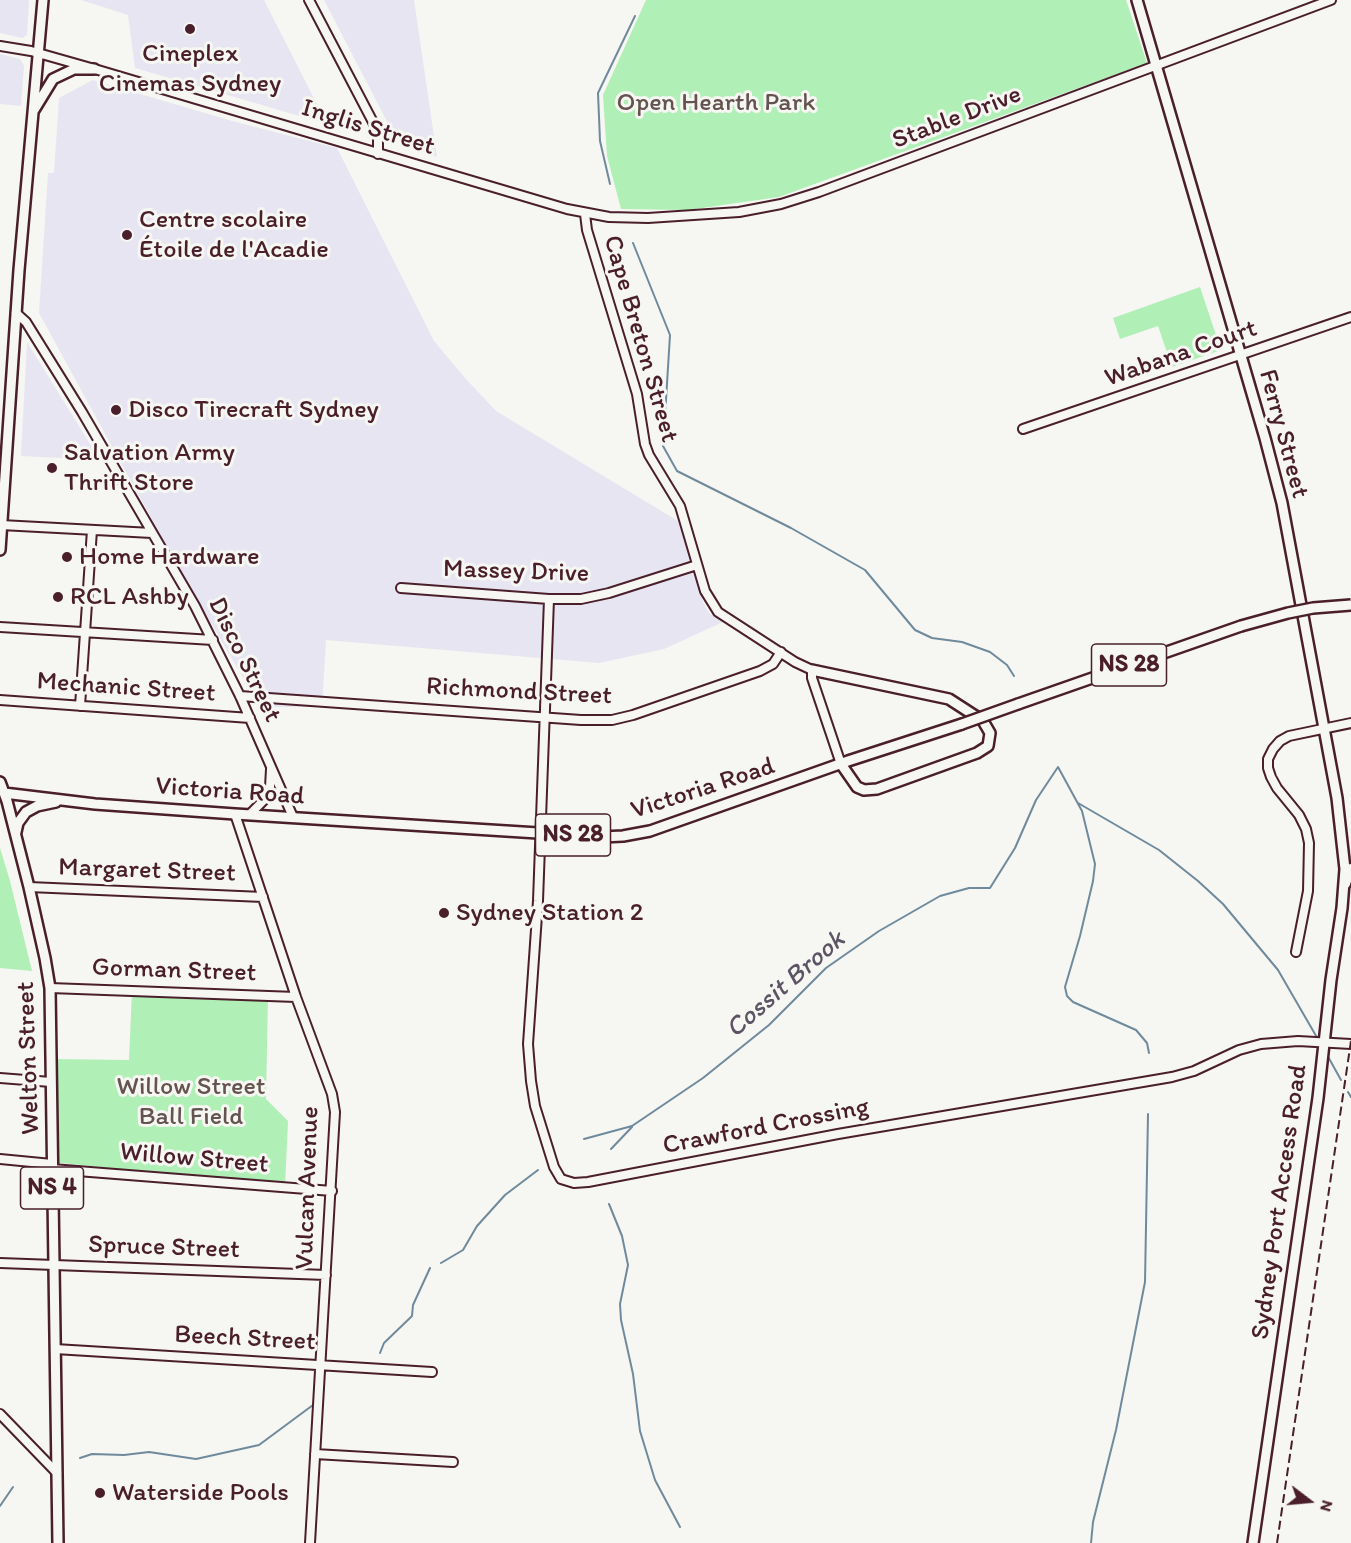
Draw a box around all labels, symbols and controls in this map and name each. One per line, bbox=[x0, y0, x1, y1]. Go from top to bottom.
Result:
marker: Cineplex Cinemas Sydney bbox=[183, 22, 197, 36]
place label: Cineplex Cinemas Sydney bbox=[99, 38, 281, 100]
street label: Stable Drive bbox=[888, 79, 1026, 157]
park label: Open Hearth Park bbox=[617, 87, 815, 119]
street label: Inglis Street bbox=[298, 93, 438, 163]
place label: Centre scolaire Étoile de l'Acadie bbox=[139, 204, 329, 266]
marker: Centre scolaire Étoile de l'Acadie bbox=[120, 228, 134, 242]
street label: Cape Breton Street bbox=[596, 232, 684, 446]
street label: Wabana Court bbox=[1101, 313, 1261, 395]
street label: Ferry Street bbox=[1251, 366, 1315, 502]
place label: Disco Tirecraft Sydney bbox=[128, 394, 379, 426]
marker: Disco Tirecraft Sydney bbox=[109, 403, 123, 417]
place label: Salvation Army Thrift Store bbox=[64, 437, 235, 498]
marker: Salvation Army Thrift Store bbox=[45, 461, 59, 475]
place label: Home Hardware bbox=[79, 541, 259, 573]
marker: Home Hardware bbox=[60, 550, 74, 564]
street label: Massey Drive bbox=[442, 554, 590, 590]
place label: RCL Ashby bbox=[70, 581, 189, 613]
marker: RCL Ashby bbox=[51, 590, 65, 604]
street label: Disco Street bbox=[200, 592, 288, 728]
road number: NS 28 bbox=[1092, 644, 1166, 686]
street label: Mechanic Street bbox=[36, 666, 216, 710]
street label: Richmond Street bbox=[425, 672, 613, 712]
street label: Victoria Road bbox=[627, 751, 779, 827]
street label: Victoria Road bbox=[154, 771, 306, 813]
road number: NS 28 bbox=[536, 814, 610, 856]
street label: Margaret Street bbox=[58, 852, 236, 890]
place label: Sydney Station 2 bbox=[456, 897, 644, 929]
marker: Sydney Station 2 bbox=[437, 906, 451, 920]
water label: Cossit Brook bbox=[720, 924, 852, 1046]
street label: Gorman Street bbox=[91, 953, 257, 989]
street label: Welton Street bbox=[11, 981, 47, 1135]
street label: Sydney Port Access Road bbox=[1245, 1063, 1315, 1341]
park label: Willow Street Ball Field bbox=[116, 1071, 266, 1132]
street label: Crawford Crossing bbox=[660, 1092, 872, 1162]
street label: Vulcan Avenue bbox=[290, 1106, 326, 1270]
street label: Willow Street bbox=[118, 1137, 270, 1181]
road number: NS 4 bbox=[20, 1167, 84, 1209]
street label: Spruce Street bbox=[88, 1230, 240, 1266]
street label: Beech Street bbox=[173, 1320, 317, 1358]
north arrow bbox=[1279, 1471, 1339, 1531]
place label: Waterside Pools bbox=[112, 1477, 289, 1509]
marker: Waterside Pools bbox=[93, 1486, 107, 1500]
text: N bbox=[1316, 1498, 1337, 1514]

